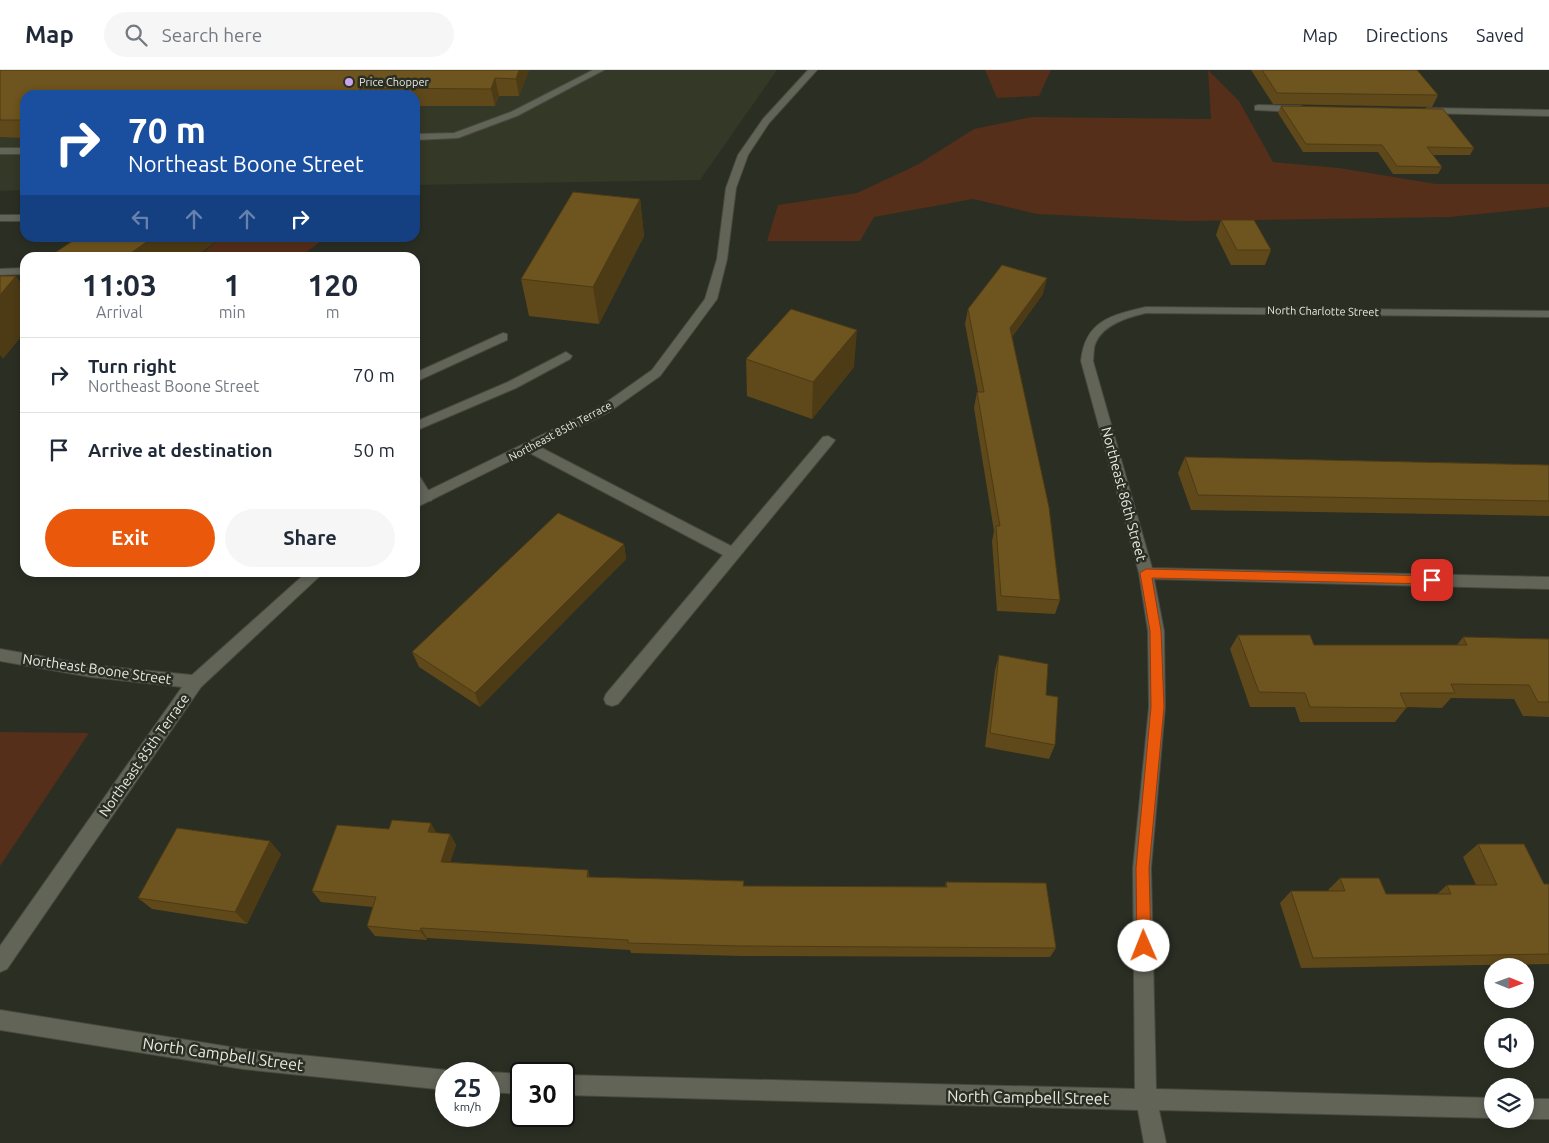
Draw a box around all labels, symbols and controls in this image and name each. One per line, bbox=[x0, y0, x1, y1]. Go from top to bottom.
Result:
search box bbox=[104, 12, 454, 57]
text: Map bbox=[25, 21, 74, 48]
icon: search bbox=[122, 21, 150, 49]
text: Search here bbox=[162, 24, 262, 46]
text: Map bbox=[1302, 25, 1338, 45]
text: Directions bbox=[1366, 25, 1448, 45]
text: Saved bbox=[1476, 25, 1524, 45]
marker: Price Chopper bbox=[343, 76, 355, 88]
place label: Price Chopper bbox=[359, 76, 429, 88]
icon: right bbox=[45, 110, 110, 175]
text: 70 m bbox=[128, 110, 206, 150]
text: Northeast Boone Street bbox=[128, 151, 364, 176]
icon: left bbox=[127, 205, 155, 233]
icon: ahead bbox=[180, 205, 208, 233]
icon: ahead bbox=[233, 205, 261, 233]
icon: right bbox=[286, 205, 314, 233]
text: 11:03 bbox=[82, 268, 157, 302]
text: 1 bbox=[224, 268, 241, 302]
text: 120 bbox=[307, 268, 358, 302]
text: Arrival bbox=[96, 303, 143, 321]
text: min bbox=[219, 303, 246, 321]
text: m bbox=[326, 303, 340, 321]
street label: North Charlotte Street bbox=[1267, 304, 1380, 318]
text: Turn right bbox=[88, 355, 176, 377]
icon: right bbox=[45, 361, 73, 389]
text: 70 m bbox=[353, 364, 395, 386]
text: Northeast Boone Street bbox=[88, 377, 259, 395]
street label: Northeast 85th Terrace bbox=[507, 399, 613, 463]
street label: Northeast 86th Street bbox=[1098, 425, 1150, 563]
icon: arrive bbox=[45, 436, 73, 464]
text: Arrive at destination bbox=[88, 439, 273, 461]
text: 50 m bbox=[353, 439, 395, 461]
button: Exit bbox=[45, 509, 215, 567]
button: Share bbox=[225, 509, 395, 567]
pin bbox=[1411, 559, 1453, 601]
icon: arrive bbox=[1418, 566, 1446, 594]
street label: Northeast Boone Street bbox=[22, 651, 173, 687]
street label: Northeast 85th Terrace bbox=[96, 691, 192, 819]
position arrow bbox=[1117, 919, 1169, 971]
north arrow bbox=[1484, 958, 1534, 1008]
map controls bbox=[1484, 958, 1534, 1128]
button: sound bbox=[1484, 1018, 1534, 1068]
street label: North Campbell Street bbox=[141, 1034, 305, 1074]
speed limit sign: 30 bbox=[510, 1062, 575, 1127]
text: 25 bbox=[453, 1074, 482, 1102]
button: layers bbox=[1484, 1078, 1534, 1128]
street label: North Campbell Street bbox=[947, 1087, 1110, 1107]
text: km/h bbox=[454, 1100, 481, 1113]

